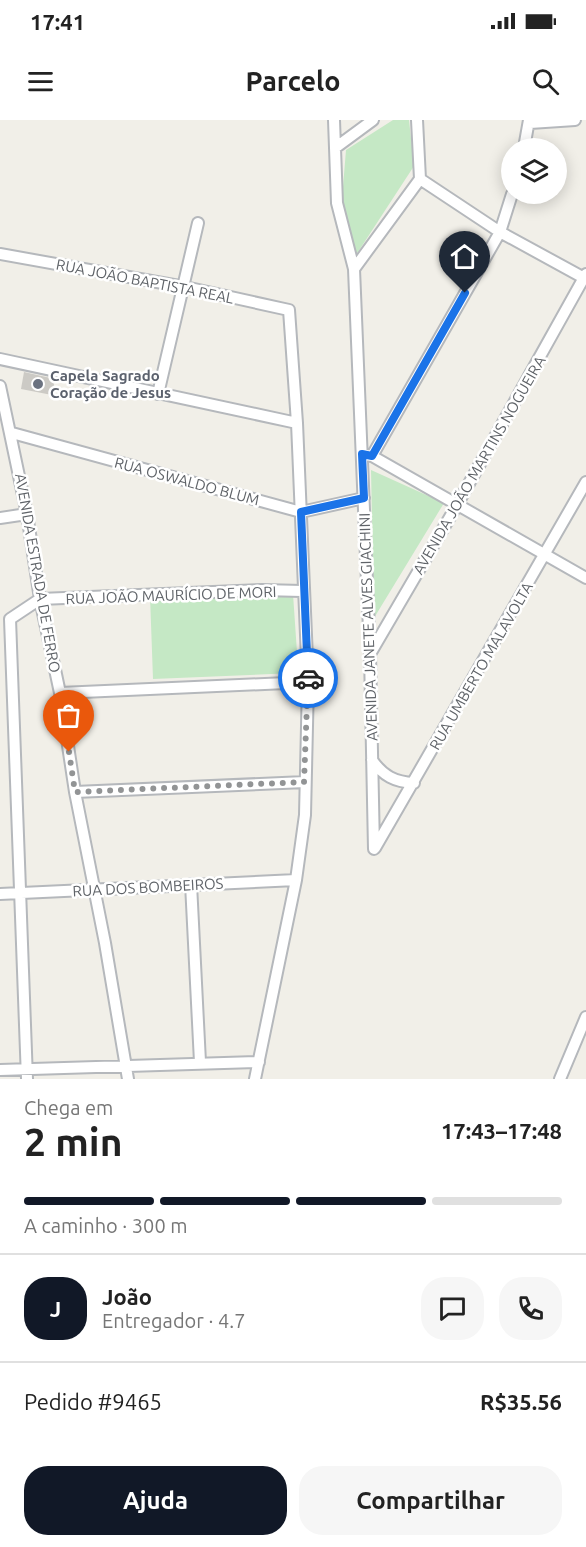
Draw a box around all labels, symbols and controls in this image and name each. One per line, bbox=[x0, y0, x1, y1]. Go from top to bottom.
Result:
text: 17:41 bbox=[30, 9, 85, 34]
icon: menu bbox=[24, 65, 57, 98]
icon: search bbox=[529, 65, 562, 98]
text: Parcelo bbox=[246, 66, 340, 96]
map controls bbox=[501, 138, 567, 204]
button: layers bbox=[501, 138, 567, 204]
pin bbox=[439, 231, 490, 293]
icon: home bbox=[448, 240, 481, 273]
street label: RUA JOÃO BAPTISTA REAL bbox=[55, 255, 236, 307]
street label: AVENIDA JOÃO MARTINS NOGUEIRA bbox=[409, 353, 549, 577]
place label: Capela Sagrado Coração de Jesus bbox=[50, 367, 171, 402]
marker: Capela Sagrado Coração de Jesus bbox=[31, 377, 45, 391]
street label: RUA OSWALDO BLUM bbox=[113, 453, 261, 509]
street label: AVENIDA ESTRADA DE FERRO bbox=[12, 472, 64, 674]
street label: AVENIDA JANETE ALVES GIACHINI bbox=[356, 513, 380, 741]
street label: RUA UMBERTO MALAVOLTA bbox=[426, 579, 536, 753]
street label: RUA JOÃO MAURÍCIO DE MORI bbox=[65, 583, 277, 607]
courier bbox=[278, 648, 338, 708]
icon: car bbox=[292, 662, 325, 695]
pin bbox=[43, 690, 94, 752]
icon: bag bbox=[52, 699, 85, 732]
street label: RUA DOS BOMBEIROS bbox=[72, 875, 224, 899]
text: Chega em bbox=[24, 1096, 113, 1119]
text: 17:43–17:48 bbox=[441, 1118, 562, 1143]
text: 2 min bbox=[24, 1120, 123, 1163]
text: A caminho · 300 m bbox=[24, 1214, 188, 1237]
button: chat bbox=[421, 1277, 484, 1340]
button: phone bbox=[499, 1277, 562, 1340]
text: João bbox=[102, 1284, 152, 1309]
text: J bbox=[50, 1296, 61, 1321]
text: Entregador · 4.7 bbox=[102, 1309, 245, 1332]
text: Pedido #9465 bbox=[24, 1389, 162, 1414]
text: R$35.56 bbox=[480, 1389, 562, 1414]
button: Ajuda bbox=[24, 1466, 287, 1535]
button: Compartilhar bbox=[299, 1466, 562, 1535]

